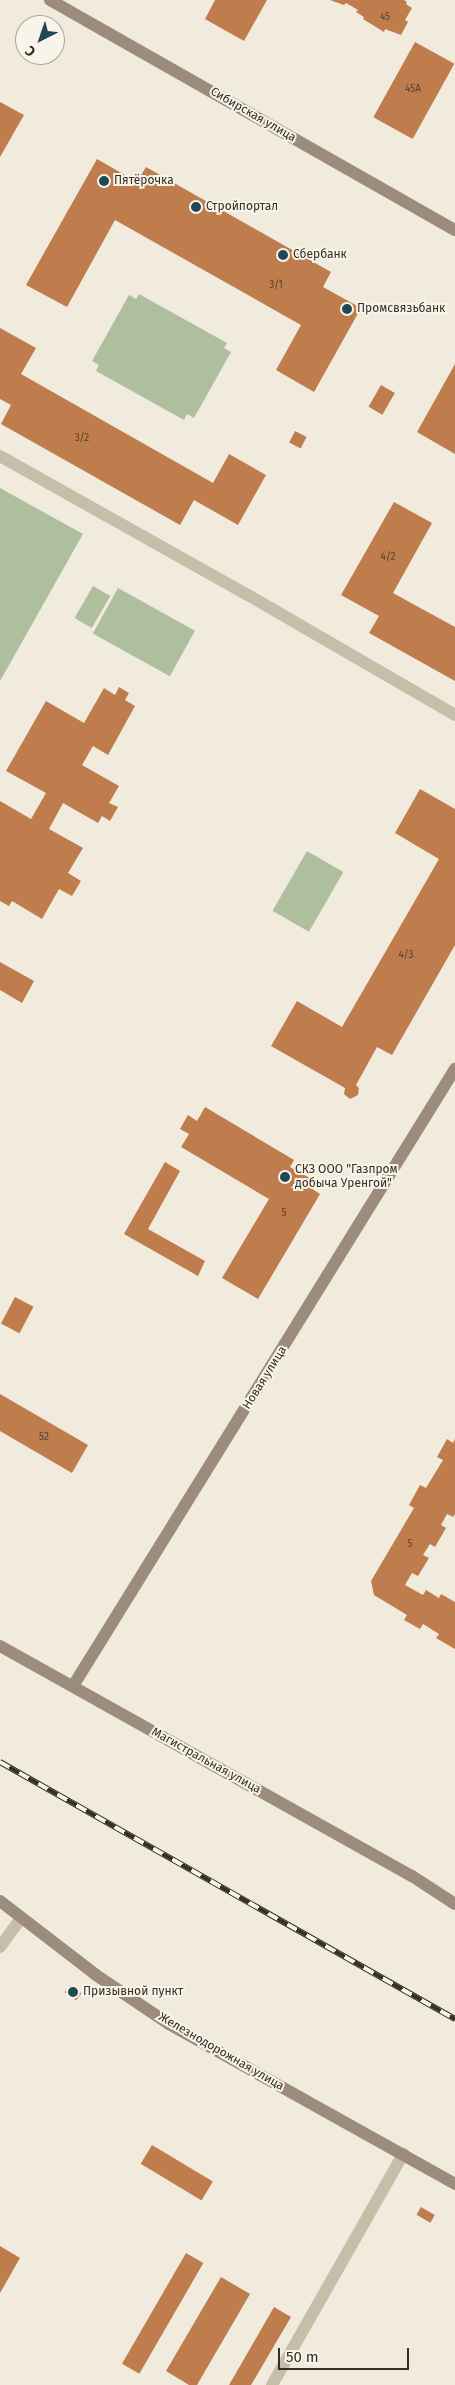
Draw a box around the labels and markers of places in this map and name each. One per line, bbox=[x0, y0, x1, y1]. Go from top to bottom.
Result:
place label: Пятёрочка bbox=[114, 174, 174, 188]
marker: Пятёрочка bbox=[98, 175, 110, 187]
place label: Стройпортал bbox=[206, 200, 278, 214]
marker: Стройпортал bbox=[190, 201, 202, 213]
place label: Сбербанк bbox=[293, 248, 347, 262]
marker: Сбербанк bbox=[277, 249, 289, 261]
place label: Промсвязьбанк bbox=[357, 302, 445, 316]
marker: Промсвязьбанк bbox=[341, 303, 353, 315]
place label: СКЗ ООО "Газпром добыча Уренгой" bbox=[295, 1163, 398, 1191]
marker: СКЗ ООО "Газпром добыча Уренгой" bbox=[279, 1171, 291, 1183]
place label: Призывной пункт bbox=[83, 1985, 183, 1999]
marker: Призывной пункт bbox=[67, 1986, 79, 1998]

